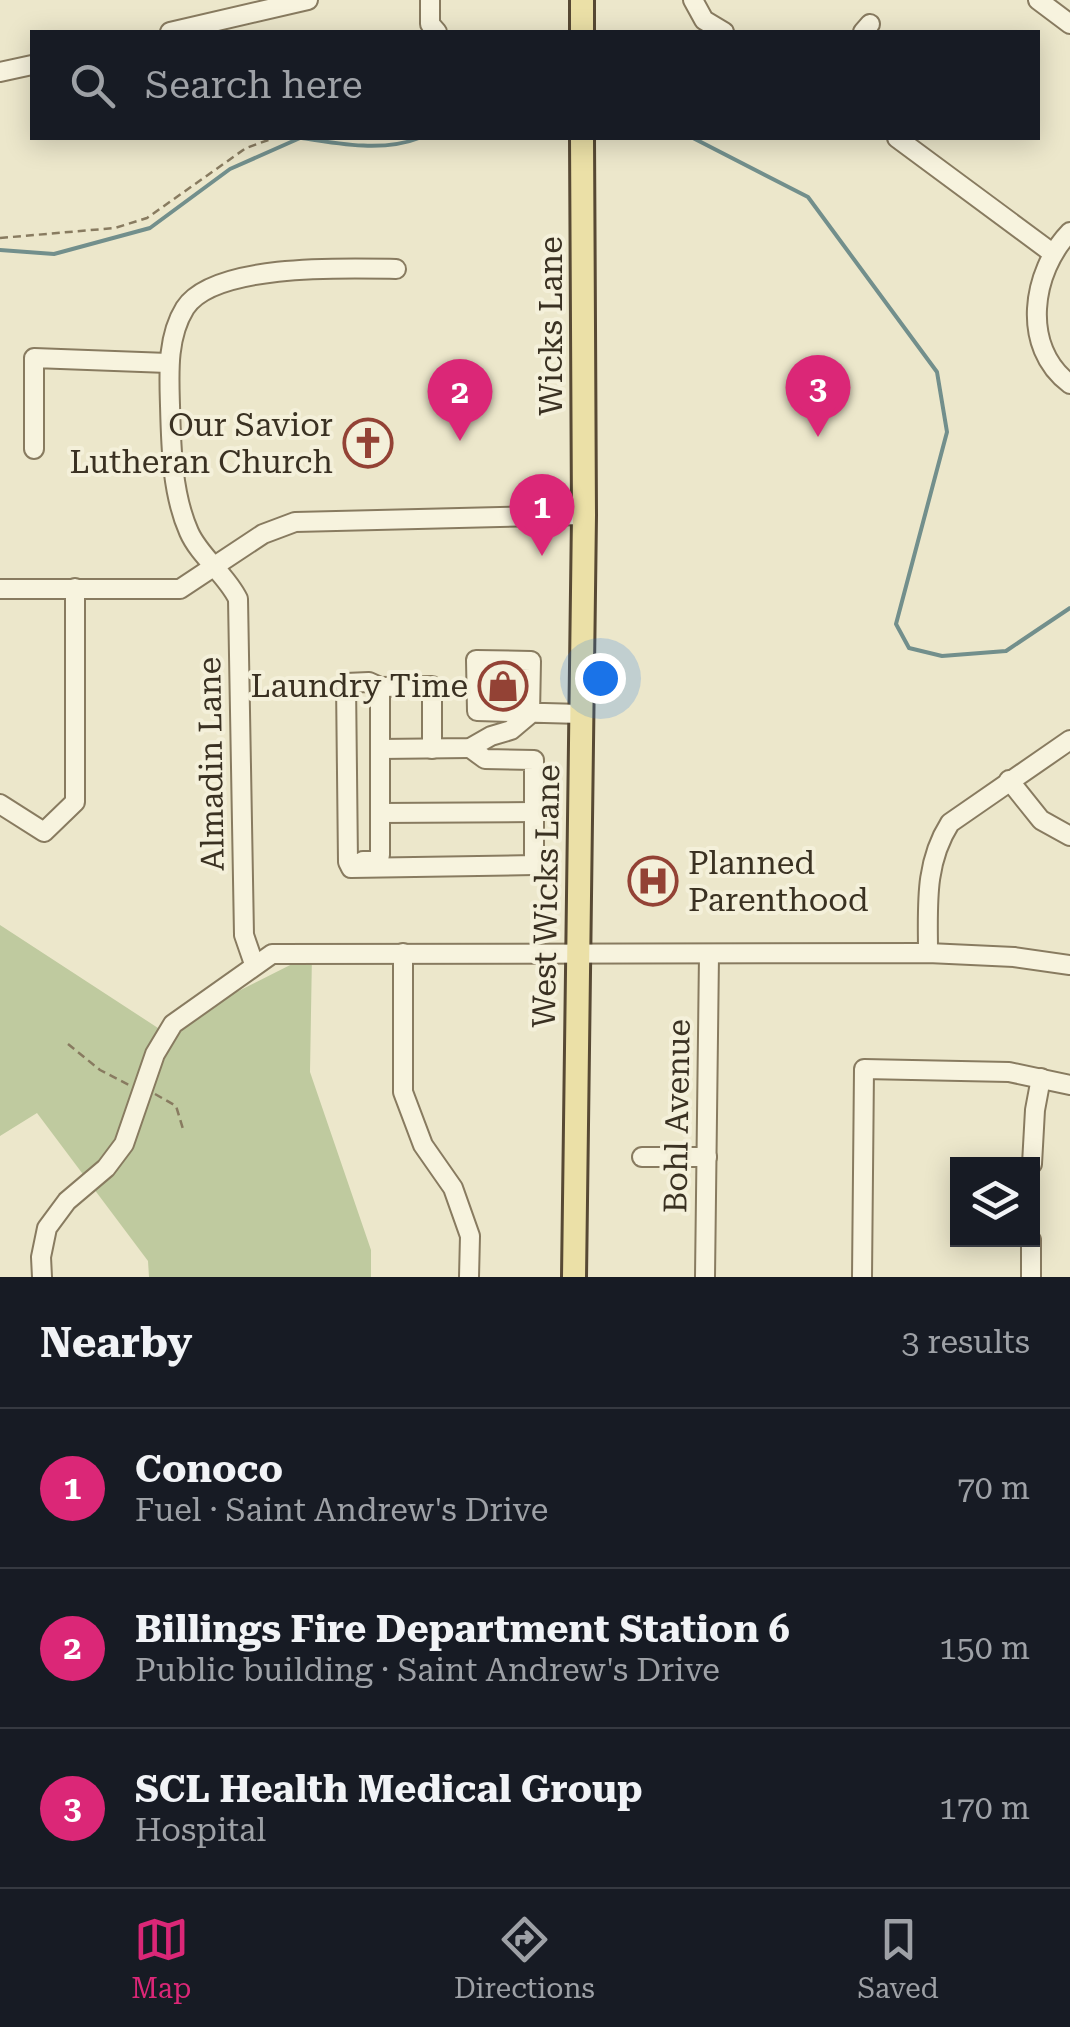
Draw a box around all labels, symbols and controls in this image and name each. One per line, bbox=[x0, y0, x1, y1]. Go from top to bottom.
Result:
search box bbox=[30, 30, 1040, 140]
icon: search bbox=[65, 58, 120, 113]
text: Search here bbox=[145, 63, 363, 107]
street label: Wicks Lane bbox=[532, 236, 570, 416]
pin: 3 bbox=[786, 354, 850, 437]
pin: 2 bbox=[428, 358, 492, 441]
place label: Our Savior Lutheran Church bbox=[69, 406, 333, 481]
church icon: Our Savior Lutheran Church bbox=[342, 417, 394, 469]
pin: 1 bbox=[510, 474, 574, 556]
your location bbox=[575, 653, 626, 704]
street label: Almadin Lane bbox=[190, 657, 232, 871]
shop icon: Laundry Time bbox=[477, 660, 529, 712]
place label: Laundry Time bbox=[250, 667, 468, 705]
street label: West Wicks Lane bbox=[525, 764, 567, 1028]
place label: Planned Parenthood bbox=[688, 844, 869, 919]
hospital icon: Planned Parenthood bbox=[627, 855, 679, 907]
street label: Bohl Avenue bbox=[656, 1019, 698, 1213]
map controls bbox=[950, 1157, 1040, 1247]
button: layers bbox=[950, 1157, 1040, 1247]
text: Nearby bbox=[40, 1318, 192, 1367]
text: 3 results bbox=[902, 1323, 1030, 1361]
text: Conoco bbox=[135, 1447, 283, 1491]
text: 1 bbox=[64, 1469, 81, 1507]
text: 70 m bbox=[957, 1469, 1030, 1507]
text: Fuel · Saint Andrew's Drive bbox=[135, 1491, 548, 1529]
text: Billings Fire Department Station 6 bbox=[135, 1607, 790, 1651]
text: 2 bbox=[64, 1629, 81, 1667]
text: 150 m bbox=[939, 1629, 1030, 1667]
text: Public building · Saint Andrew's Drive bbox=[135, 1651, 720, 1689]
text: SCL Health Medical Group bbox=[135, 1767, 643, 1811]
text: 3 bbox=[64, 1789, 81, 1827]
text: 170 m bbox=[939, 1789, 1030, 1827]
text: Hospital bbox=[135, 1811, 266, 1849]
tab: Map bbox=[131, 1912, 191, 2005]
tab: Directions bbox=[454, 1912, 595, 2005]
tab: Saved bbox=[857, 1912, 939, 2005]

